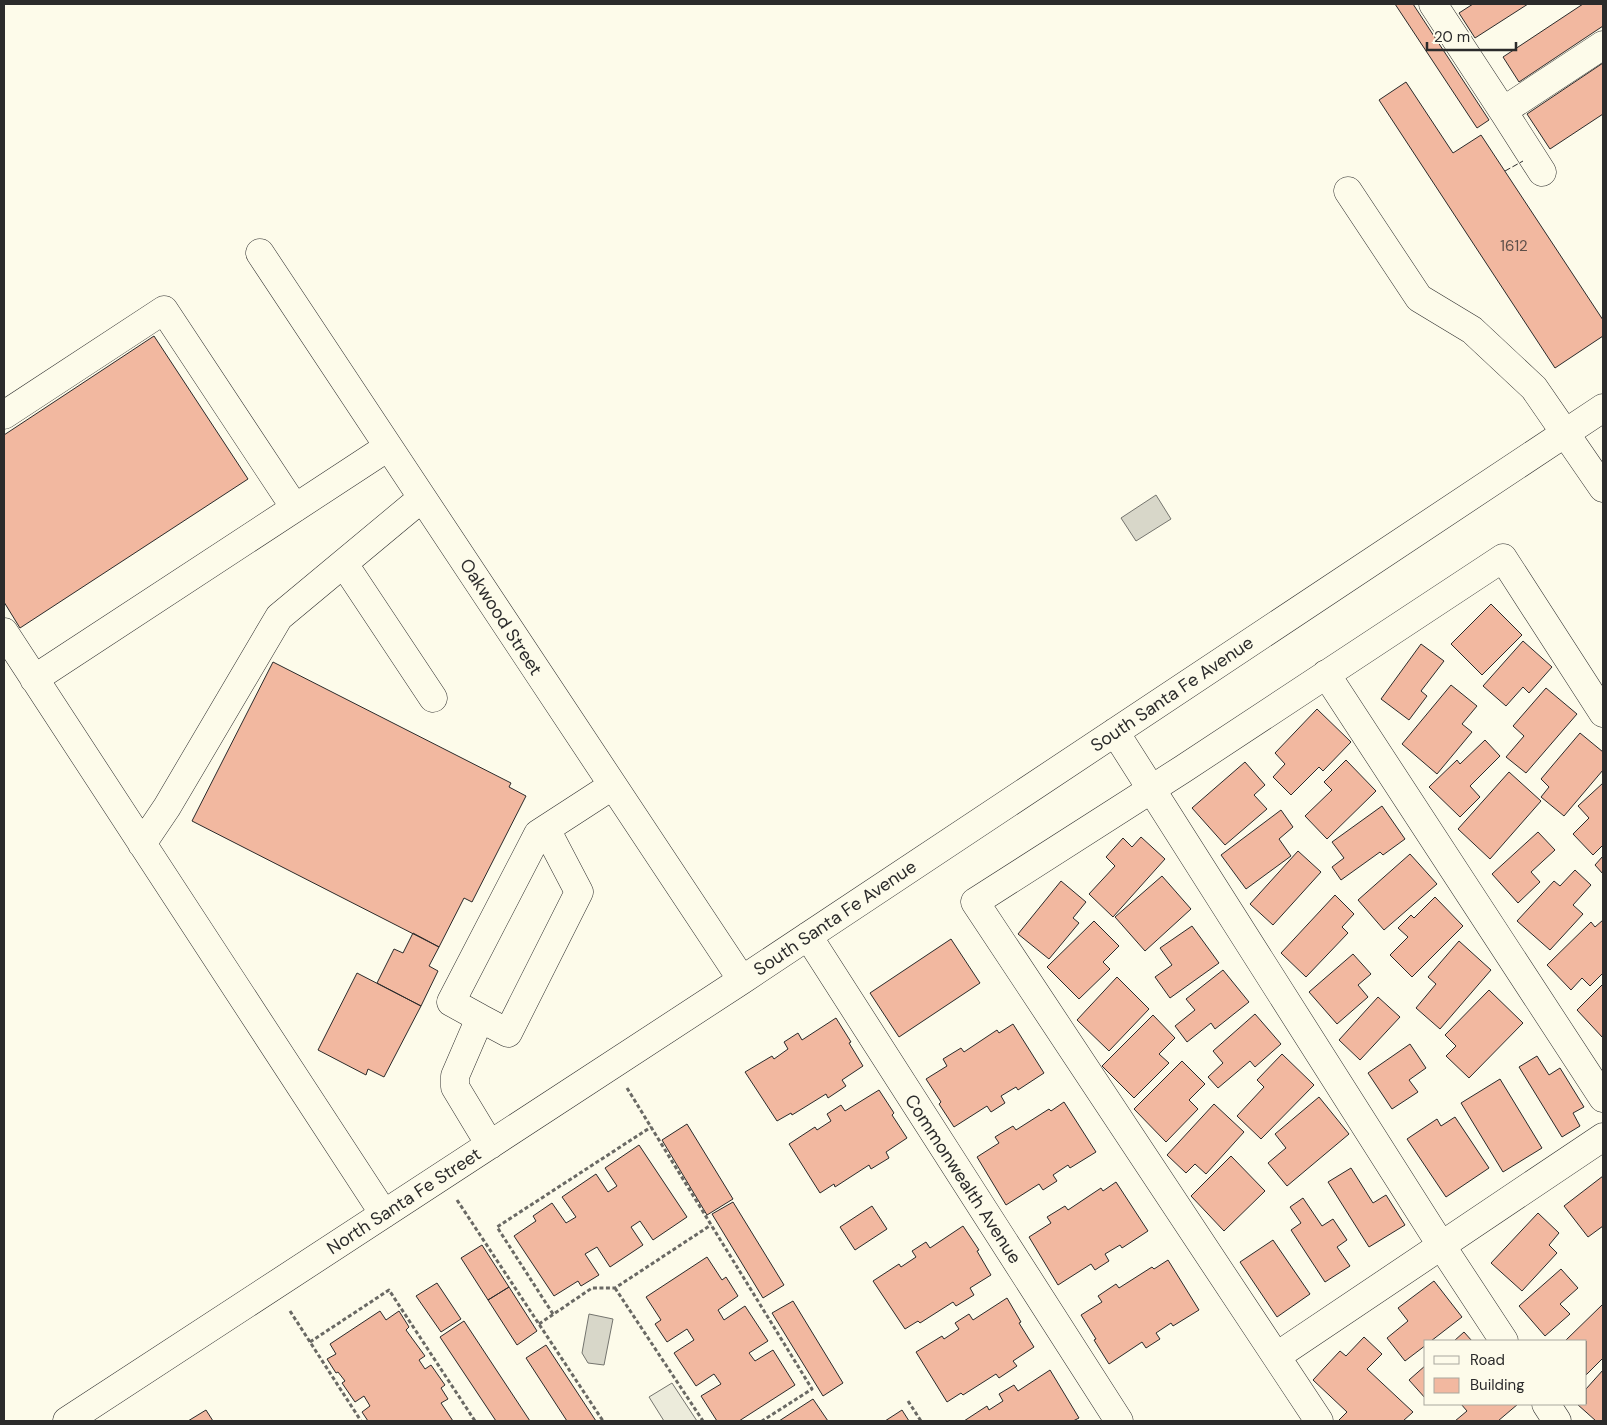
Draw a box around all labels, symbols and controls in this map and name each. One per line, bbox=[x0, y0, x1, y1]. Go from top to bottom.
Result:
scale bar bbox=[1427, 20, 1516, 52]
text: 20 m bbox=[1434, 27, 1470, 47]
house number: 1612 bbox=[1500, 236, 1528, 256]
street label: Oakwood Street bbox=[454, 554, 548, 680]
street label: South Santa Fe Avenue bbox=[1086, 631, 1258, 757]
street label: South Santa Fe Avenue bbox=[749, 855, 921, 981]
street label: Commonwealth Avenue bbox=[899, 1090, 1027, 1268]
street label: North Santa Fe Street bbox=[322, 1142, 486, 1260]
legend bbox=[1424, 1340, 1587, 1405]
text: Road bbox=[1470, 1350, 1505, 1370]
text: Building bbox=[1470, 1375, 1525, 1395]

